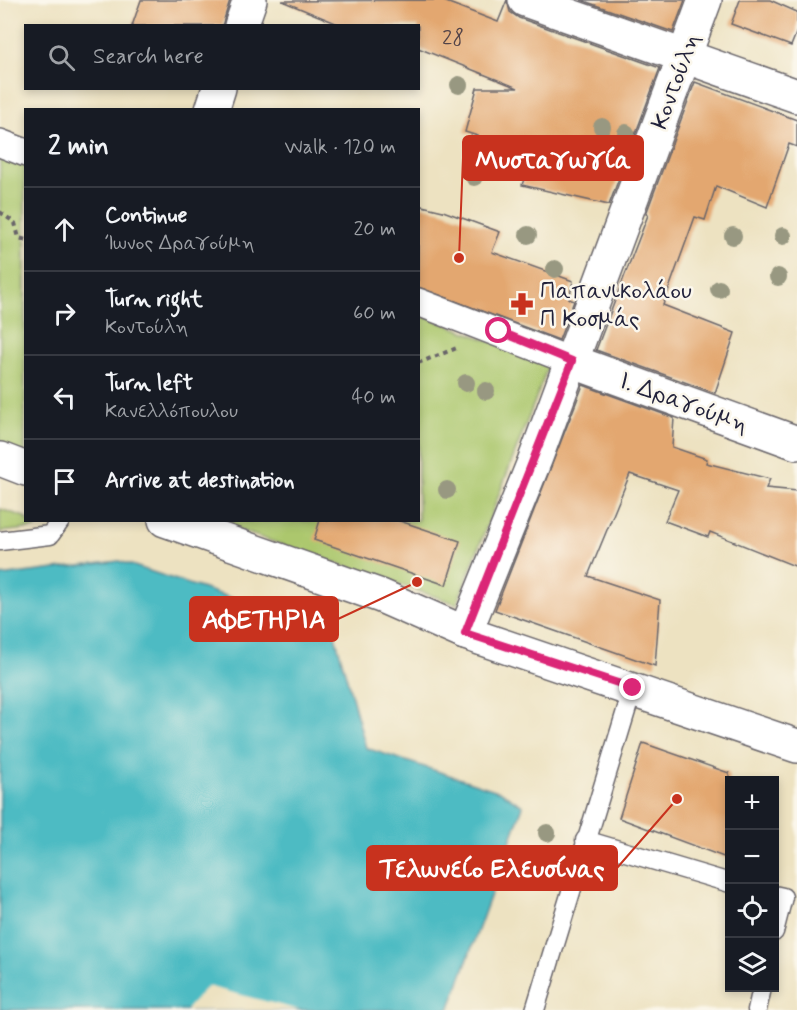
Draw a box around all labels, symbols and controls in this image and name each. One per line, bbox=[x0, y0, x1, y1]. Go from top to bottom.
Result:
search box bbox=[24, 24, 420, 90]
house number: 28 bbox=[442, 24, 464, 52]
street label: Κοντούλη bbox=[645, 29, 708, 134]
icon: search bbox=[45, 41, 78, 74]
text: Search here bbox=[93, 43, 204, 71]
text: 2 min bbox=[48, 130, 109, 164]
text: Walk · 120 m bbox=[285, 134, 396, 161]
callout: Μυσταγωγία bbox=[463, 136, 643, 180]
text: Μυσταγωγία bbox=[475, 144, 632, 178]
text: Continue bbox=[105, 202, 187, 230]
icon: ahead bbox=[48, 213, 81, 246]
text: 20 m bbox=[353, 216, 396, 243]
text: Ίωνος Δραγούμη bbox=[105, 230, 255, 257]
place label: Παπανικολάου Π Κοσμάς bbox=[540, 276, 692, 335]
text: Turn right bbox=[105, 286, 203, 314]
pharmacy icon: Παπανικολάου Π Κοσμάς bbox=[509, 291, 535, 317]
icon: right bbox=[48, 297, 81, 330]
text: 60 m bbox=[353, 300, 396, 327]
text: Κοντούλη bbox=[105, 314, 188, 341]
route start bbox=[485, 317, 511, 343]
street label: Ι. Δραγούμη bbox=[615, 366, 752, 441]
text: Turn left bbox=[105, 370, 193, 398]
icon: left bbox=[48, 381, 81, 414]
text: 40 m bbox=[352, 384, 396, 411]
text: Κανελλόπουλου bbox=[105, 398, 238, 425]
icon: arrive bbox=[48, 465, 81, 498]
text: Arrive at destination bbox=[105, 467, 295, 495]
callout: ΑΦΕΤΗΡΙΑ bbox=[190, 597, 338, 641]
text: ΑΦΕΤΗΡΙΑ bbox=[202, 604, 326, 638]
route end bbox=[619, 674, 645, 700]
map controls bbox=[725, 776, 779, 992]
button: + bbox=[725, 776, 779, 830]
button: − bbox=[725, 830, 779, 884]
callout: Τελωνείο Ελευσίνας bbox=[367, 846, 617, 890]
text: Τελωνείο Ελευσίνας bbox=[378, 853, 605, 887]
button: locate bbox=[725, 884, 779, 938]
button: layers bbox=[725, 938, 779, 992]

